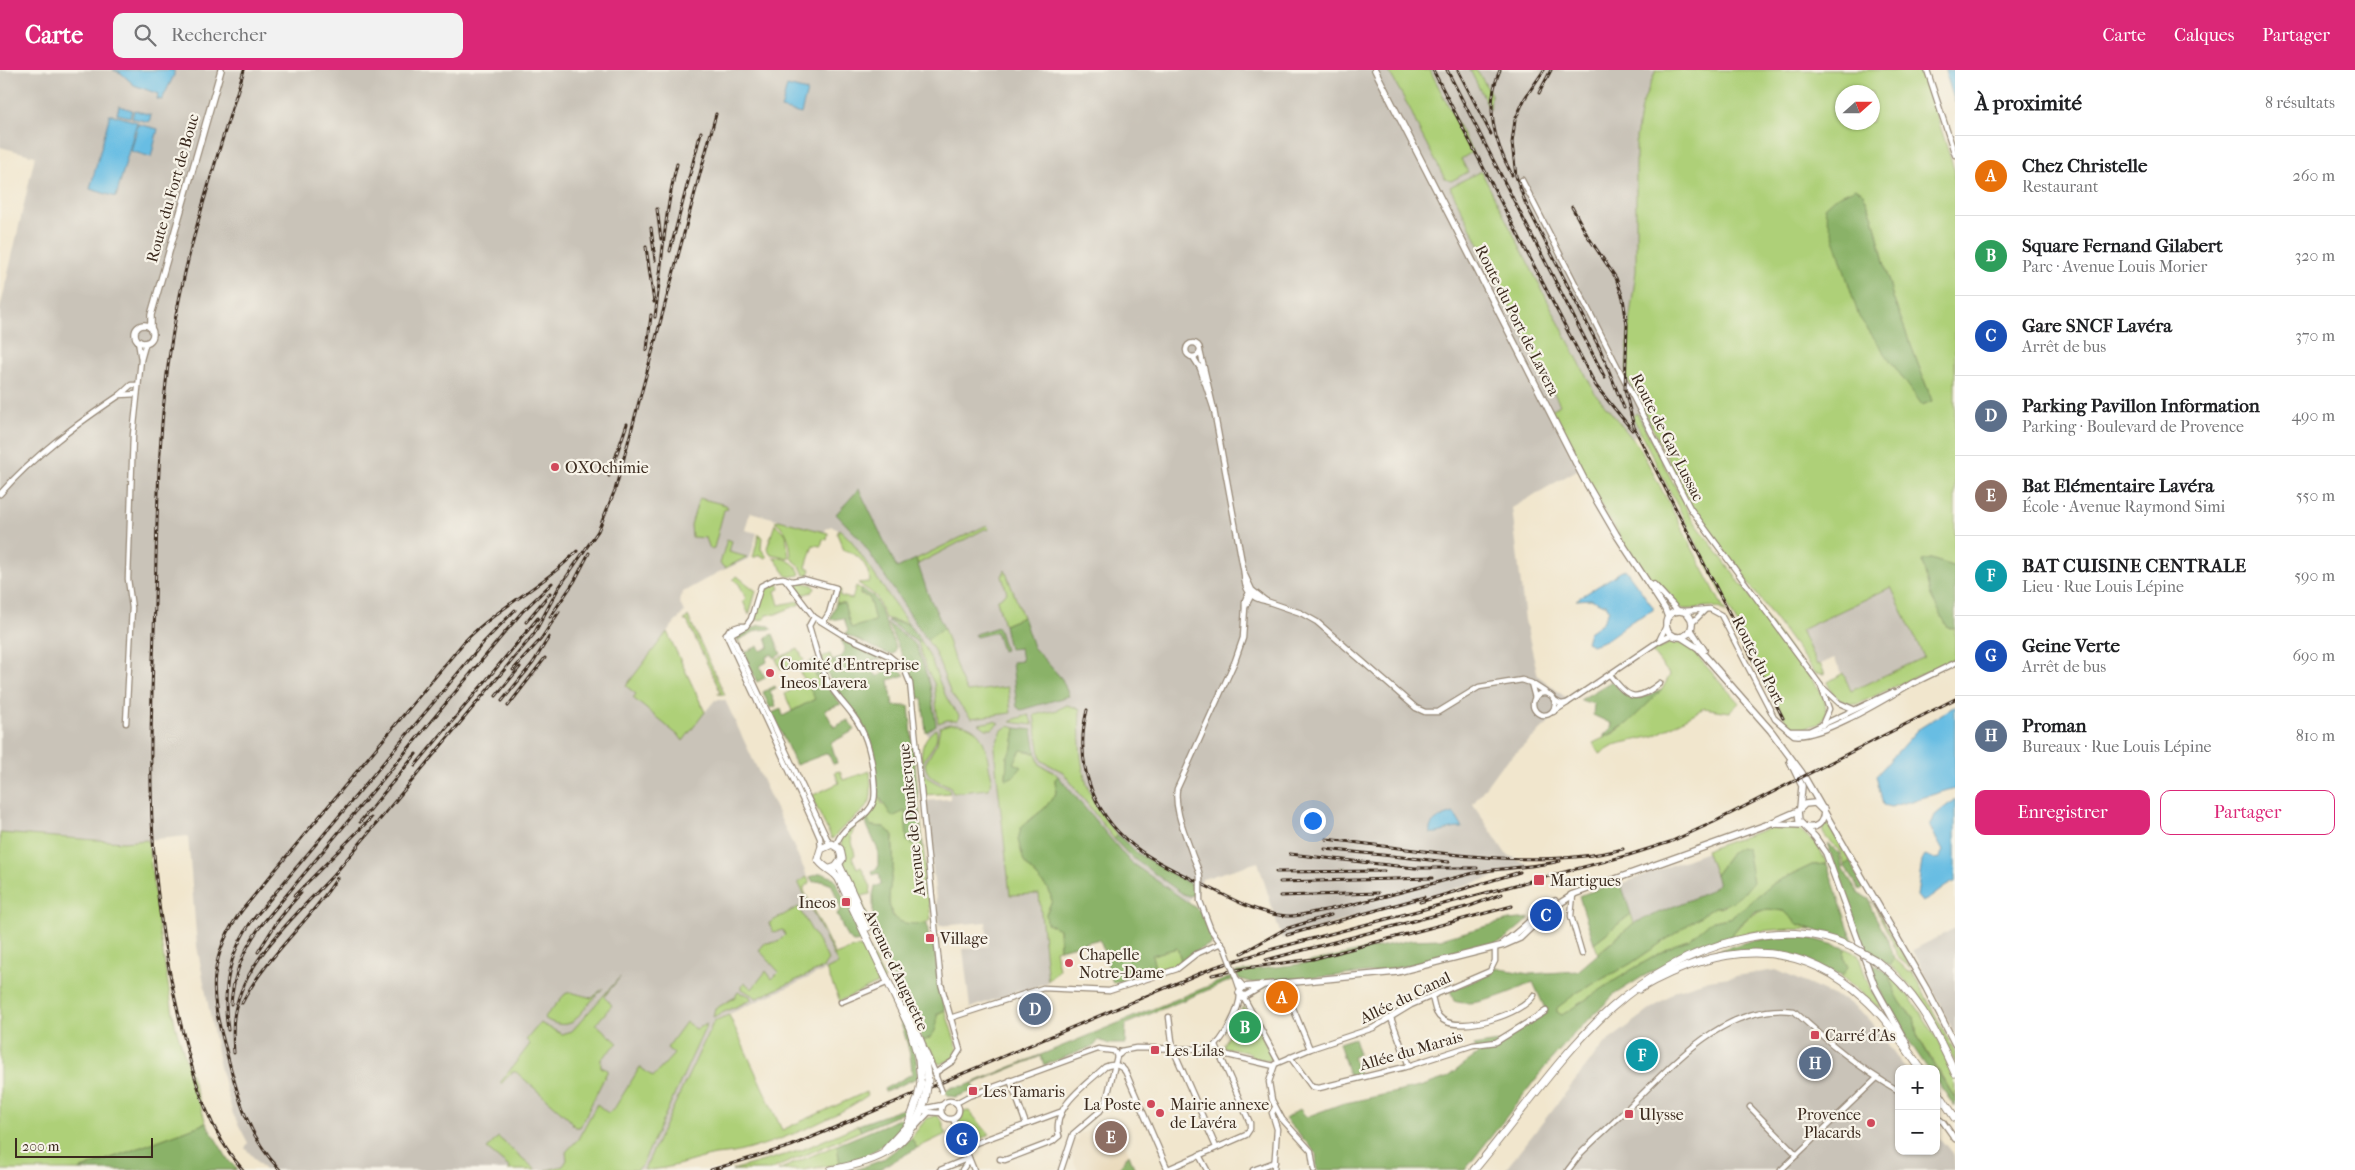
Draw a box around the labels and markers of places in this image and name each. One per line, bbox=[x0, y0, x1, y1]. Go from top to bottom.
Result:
place label: OXOchimie bbox=[565, 458, 649, 477]
marker: OXOchimie bbox=[549, 461, 561, 473]
place label: Comité d'Entreprise Ineos Lavera bbox=[780, 655, 919, 692]
marker: Comité d'Entreprise Ineos Lavera bbox=[764, 667, 776, 679]
place label: Martigues bbox=[1550, 871, 1621, 890]
marker: Martigues bbox=[1532, 873, 1546, 887]
place label: Ineos bbox=[799, 893, 836, 912]
marker: Ineos bbox=[840, 896, 852, 908]
pin: C bbox=[1530, 896, 1562, 934]
place label: Village bbox=[939, 929, 988, 948]
marker: Village bbox=[924, 932, 936, 944]
place label: Chapelle Notre-Dame bbox=[1079, 945, 1164, 982]
marker: Chapelle Notre-Dame bbox=[1063, 957, 1075, 969]
pin: A bbox=[1266, 978, 1298, 1016]
pin: D bbox=[1019, 990, 1051, 1028]
pin: B bbox=[1229, 1008, 1261, 1046]
place label: Carré d’As bbox=[1825, 1026, 1896, 1045]
marker: Carré d’As bbox=[1809, 1029, 1821, 1041]
pin: F bbox=[1626, 1036, 1658, 1074]
place label: Les Lilas bbox=[1165, 1041, 1224, 1060]
marker: Les Lilas bbox=[1149, 1044, 1161, 1056]
pin: H bbox=[1799, 1044, 1831, 1082]
place label: Les Tamaris bbox=[983, 1082, 1065, 1101]
marker: Les Tamaris bbox=[967, 1085, 979, 1097]
place label: La Poste bbox=[1084, 1095, 1141, 1114]
place label: Mairie annexe de Lavéra bbox=[1170, 1095, 1269, 1132]
marker: La Poste bbox=[1145, 1098, 1157, 1110]
place label: Ulysse bbox=[1639, 1105, 1684, 1124]
place label: Provence Placards bbox=[1797, 1105, 1861, 1142]
marker: Mairie annexe de Lavéra bbox=[1154, 1107, 1166, 1119]
marker: Ulysse bbox=[1623, 1108, 1635, 1120]
marker: Provence Placards bbox=[1865, 1117, 1877, 1129]
pin: E bbox=[1095, 1118, 1127, 1156]
pin: G bbox=[946, 1120, 978, 1158]

